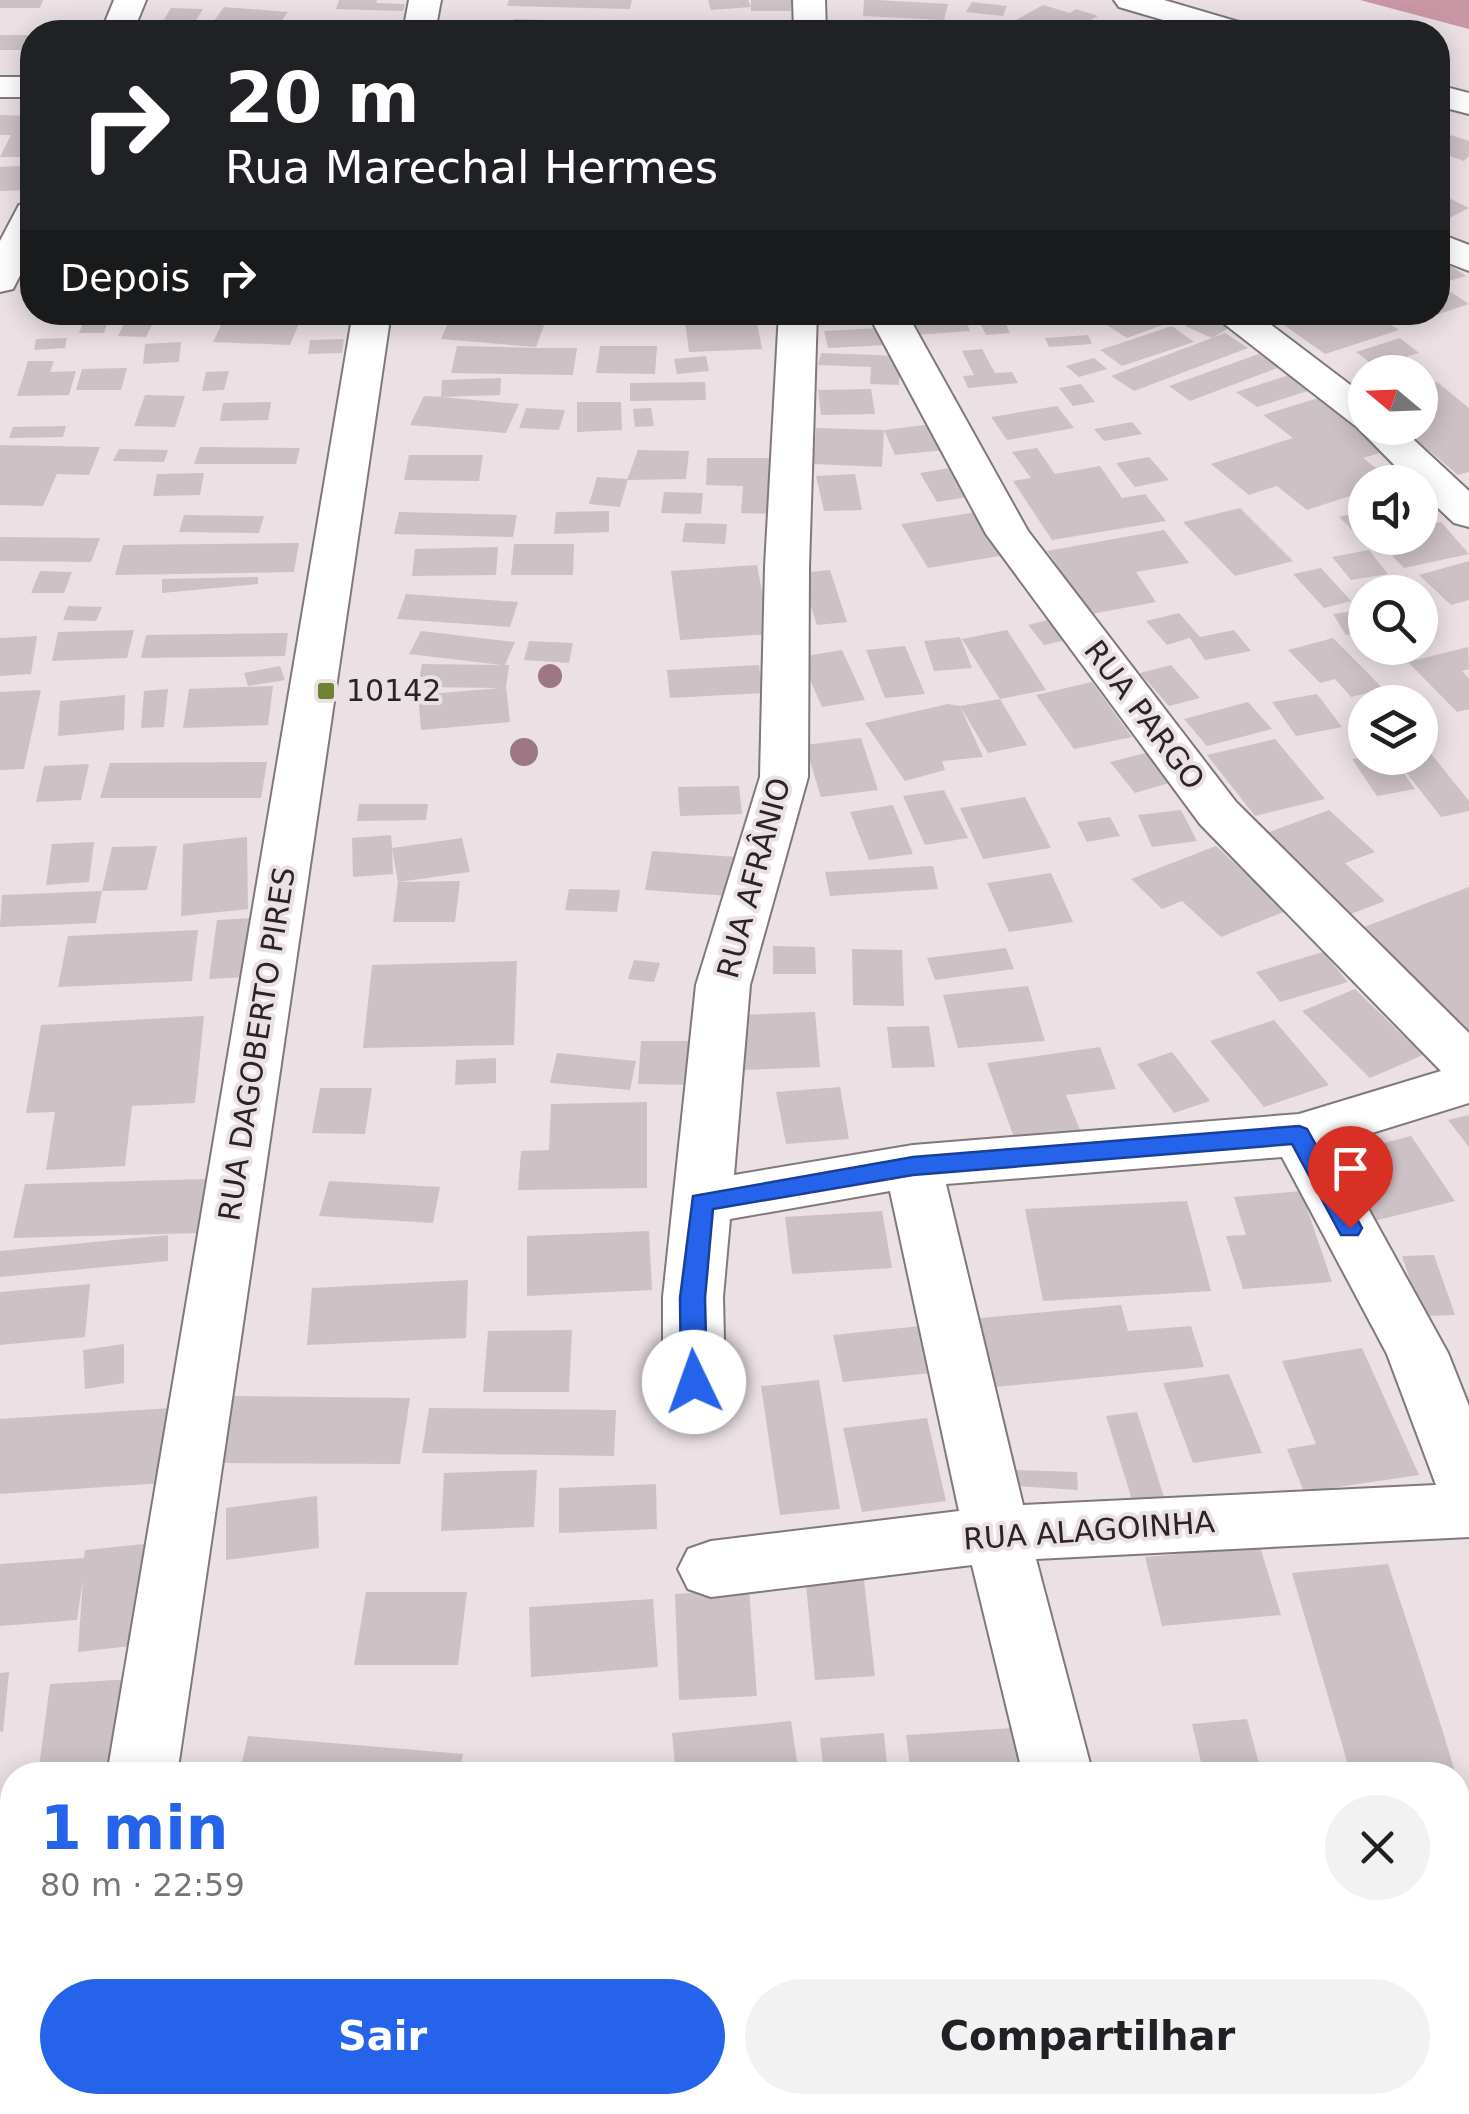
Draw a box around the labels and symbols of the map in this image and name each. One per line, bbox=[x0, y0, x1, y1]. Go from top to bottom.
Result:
north arrow bbox=[1348, 355, 1438, 445]
street label: RUA PARGO bbox=[1077, 633, 1212, 796]
place label: 10142 bbox=[346, 673, 441, 708]
marker: 10142 bbox=[315, 680, 337, 702]
street label: RUA AFRÂNIO bbox=[710, 774, 797, 982]
street label: RUA DAGOBERTO PIRES bbox=[211, 865, 302, 1223]
pin bbox=[1308, 1126, 1393, 1229]
position arrow bbox=[642, 1330, 746, 1434]
street label: RUA ALAGOINHA bbox=[962, 1504, 1216, 1557]

